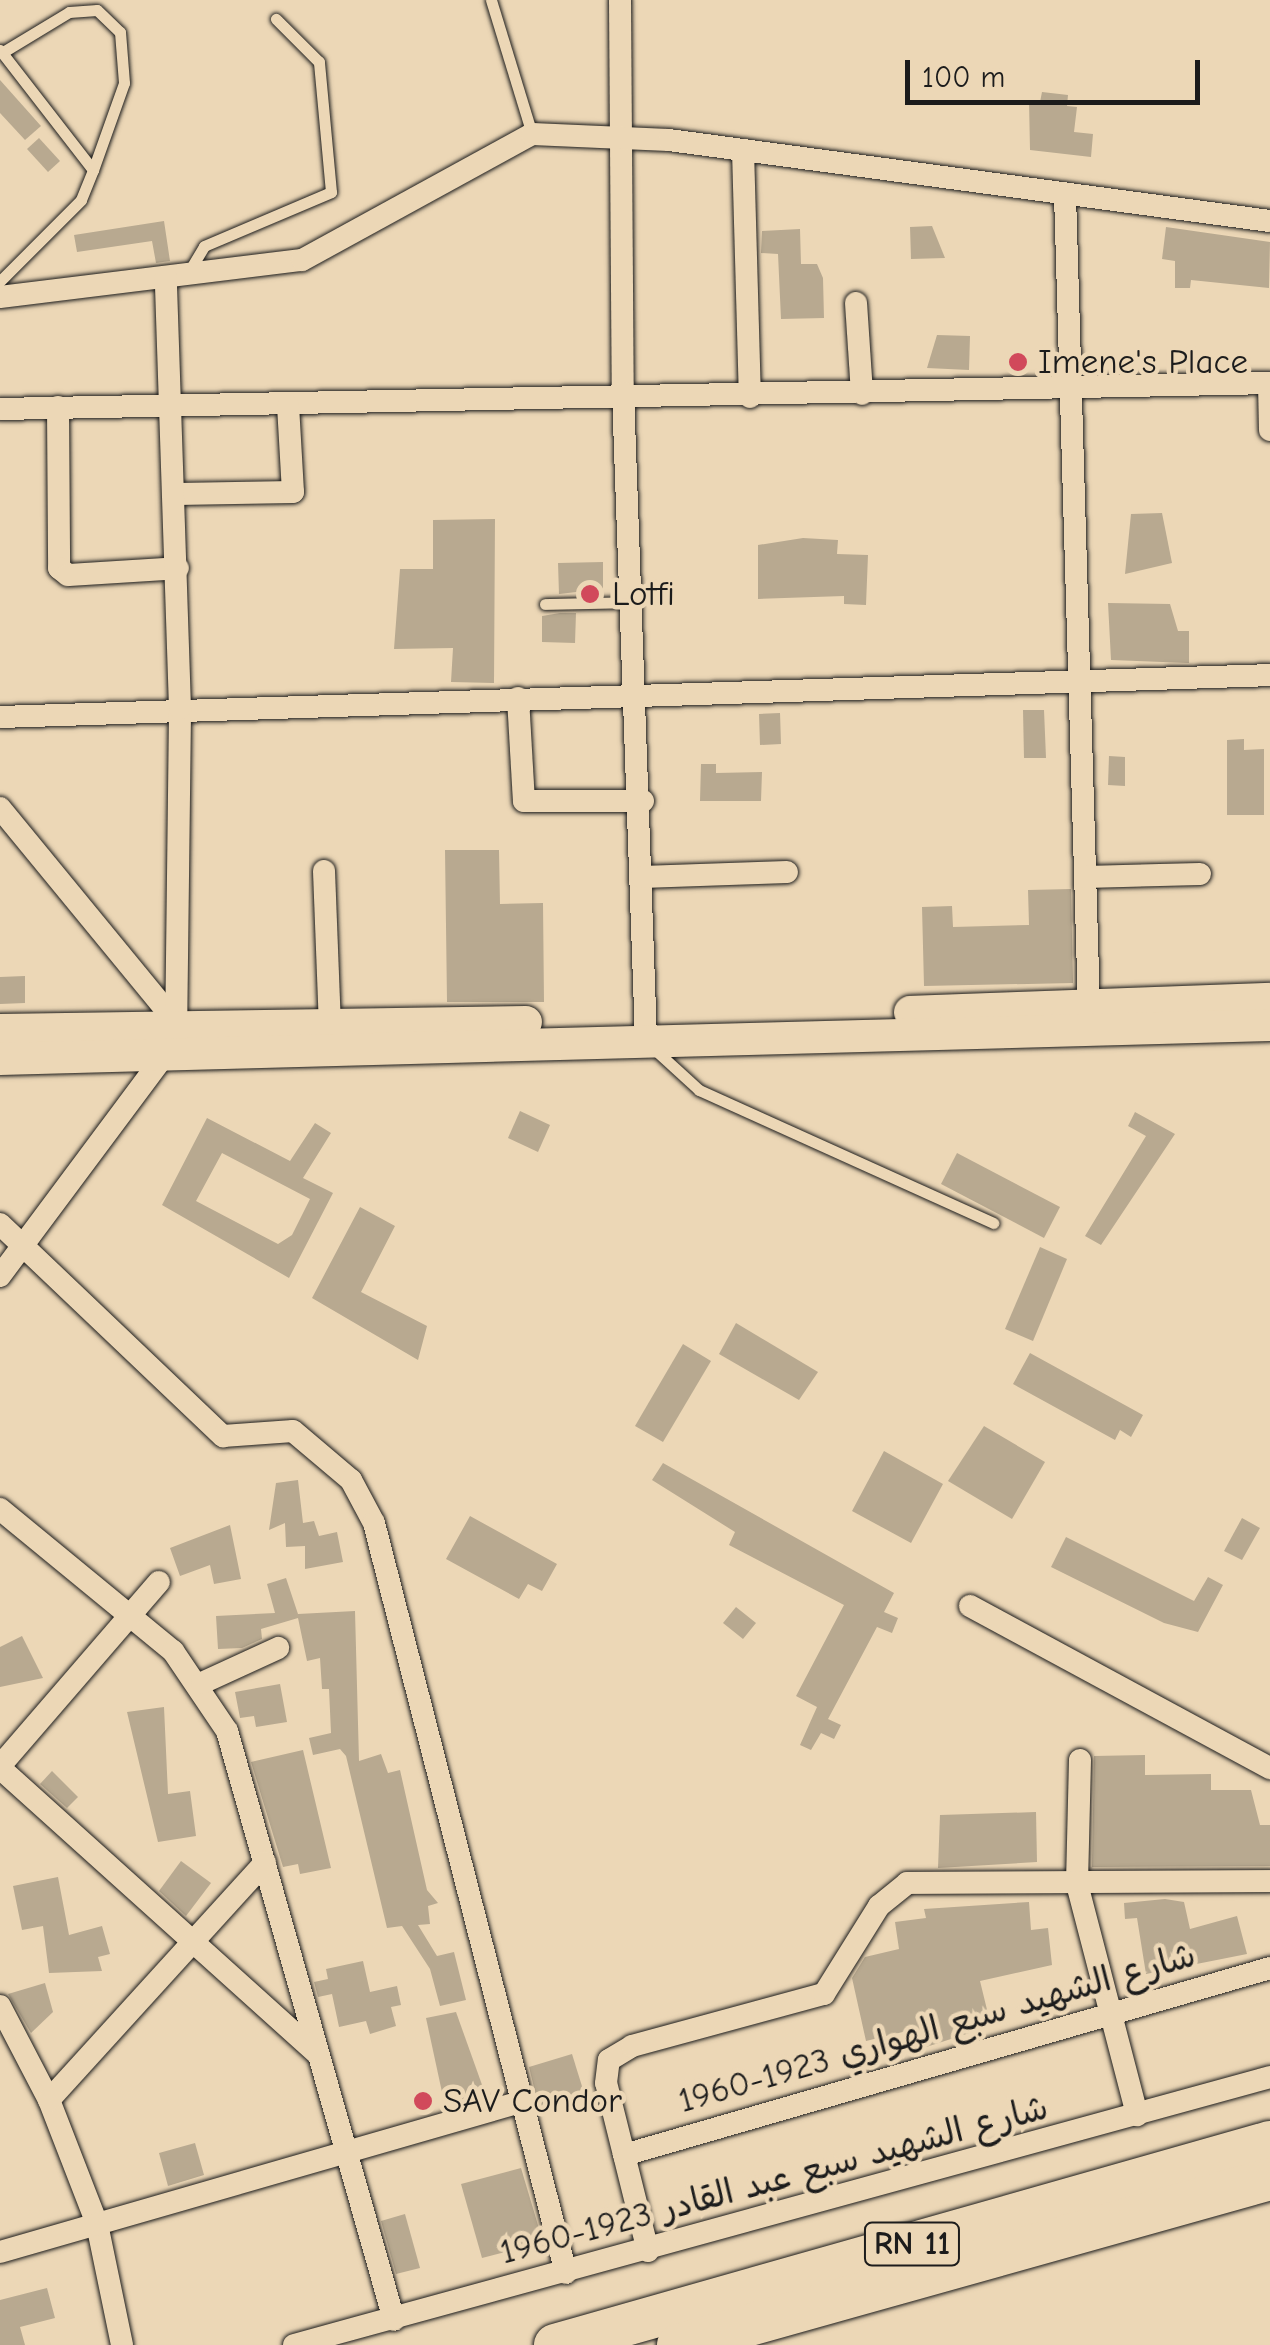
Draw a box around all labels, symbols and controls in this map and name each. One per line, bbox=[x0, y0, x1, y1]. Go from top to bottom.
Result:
scale bar bbox=[910, 40, 1205, 102]
text: 100 m bbox=[922, 60, 1005, 95]
place label: Imene's Place bbox=[1038, 341, 1248, 383]
marker: Imene's Place bbox=[1007, 351, 1029, 373]
place label: Lotfi bbox=[612, 573, 675, 615]
marker: Lotfi bbox=[577, 581, 603, 607]
street label: شارع الشهيد سبع الهواري 1923-1960 bbox=[674, 1934, 1200, 2122]
place label: SAV Condor bbox=[443, 2080, 622, 2122]
street label: شارع الشهيد سبع عبد القادر 1923-1960 bbox=[495, 2087, 1053, 2273]
marker: SAV Condor bbox=[412, 2090, 434, 2112]
road number: RN 11 bbox=[862, 2217, 962, 2271]

